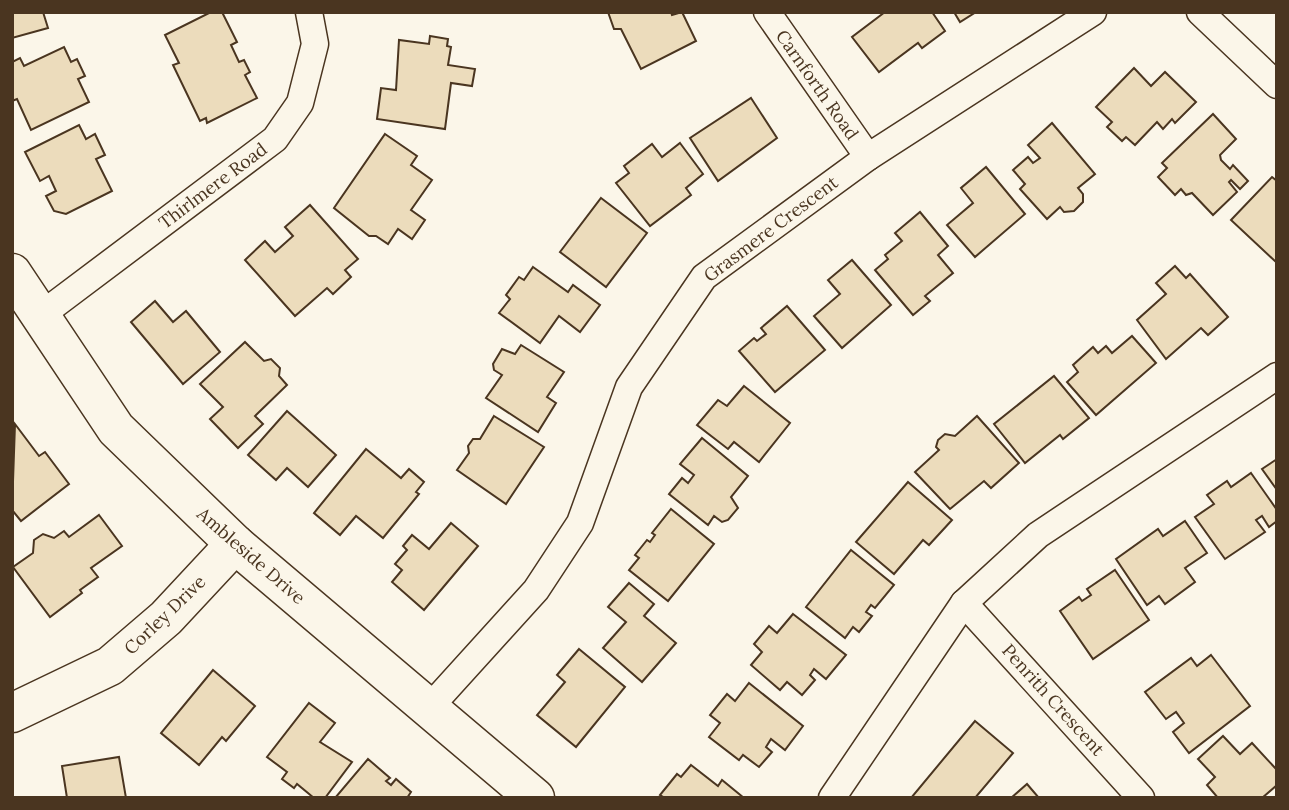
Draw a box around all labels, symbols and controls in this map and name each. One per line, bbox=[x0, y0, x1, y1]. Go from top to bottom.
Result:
street label: Carnforth Road bbox=[771, 25, 864, 144]
street label: Thirlmere Road bbox=[154, 137, 272, 234]
street label: Grasmere Crescent bbox=[699, 171, 842, 287]
street label: Ambleside Drive bbox=[192, 502, 310, 609]
street label: Corley Drive bbox=[119, 570, 210, 659]
street label: Penrith Crescent bbox=[997, 639, 1110, 760]

